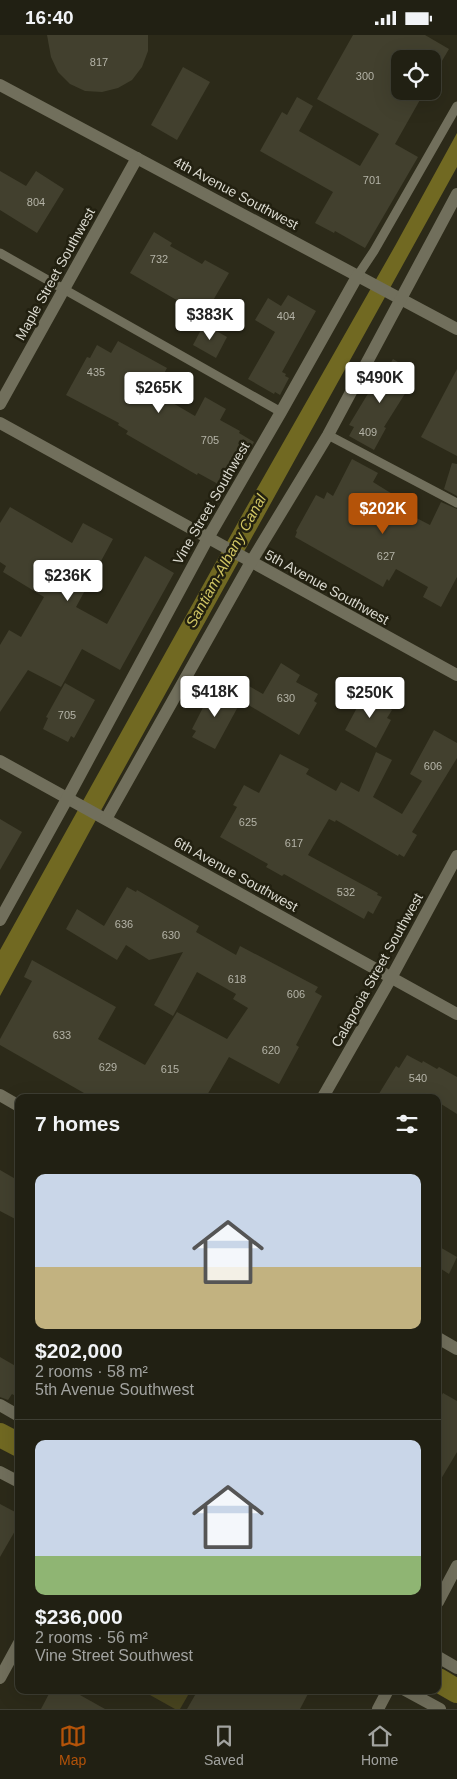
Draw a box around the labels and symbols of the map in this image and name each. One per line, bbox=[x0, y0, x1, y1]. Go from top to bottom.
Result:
house number: 817 bbox=[90, 56, 108, 68]
house number: 300 bbox=[356, 70, 374, 82]
street label: 4th Avenue Southwest bbox=[171, 153, 301, 233]
house number: 701 bbox=[363, 174, 381, 186]
house number: 804 bbox=[27, 196, 45, 208]
street label: Maple Street Southwest bbox=[12, 205, 98, 343]
house number: 732 bbox=[150, 253, 168, 265]
pin: $383K bbox=[175, 299, 245, 341]
house number: 404 bbox=[277, 310, 295, 322]
pin: $490K bbox=[345, 361, 415, 404]
house number: 435 bbox=[87, 366, 105, 378]
pin: $265K bbox=[124, 371, 194, 414]
house number: 409 bbox=[359, 426, 377, 438]
house number: 705 bbox=[201, 434, 219, 446]
street label: Vine Street Southwest bbox=[170, 439, 253, 567]
water label: Santiam-Albany Canal bbox=[182, 491, 269, 630]
pin: $202K bbox=[348, 493, 418, 535]
street label: 5th Avenue Southwest bbox=[262, 546, 392, 628]
house number: 627 bbox=[377, 550, 395, 562]
pin: $236K bbox=[33, 559, 103, 602]
pin: $418K bbox=[180, 675, 250, 718]
pin: $250K bbox=[335, 677, 405, 719]
house number: 630 bbox=[277, 692, 295, 704]
house number: 705 bbox=[58, 709, 76, 721]
house number: 606 bbox=[424, 760, 442, 772]
house number: 625 bbox=[239, 816, 257, 828]
street label: 6th Avenue Southwest bbox=[171, 833, 301, 915]
house number: 617 bbox=[285, 837, 303, 849]
house number: 532 bbox=[337, 886, 355, 898]
street label: Calapooia Street Southwest bbox=[328, 890, 426, 1050]
house number: 636 bbox=[115, 918, 133, 930]
house number: 630 bbox=[162, 929, 180, 941]
house number: 618 bbox=[228, 973, 246, 985]
house number: 606 bbox=[287, 988, 305, 1000]
house number: 633 bbox=[53, 1029, 71, 1041]
house number: 620 bbox=[262, 1044, 280, 1056]
house number: 629 bbox=[99, 1061, 117, 1073]
house number: 615 bbox=[161, 1063, 179, 1075]
house number: 540 bbox=[409, 1072, 427, 1084]

